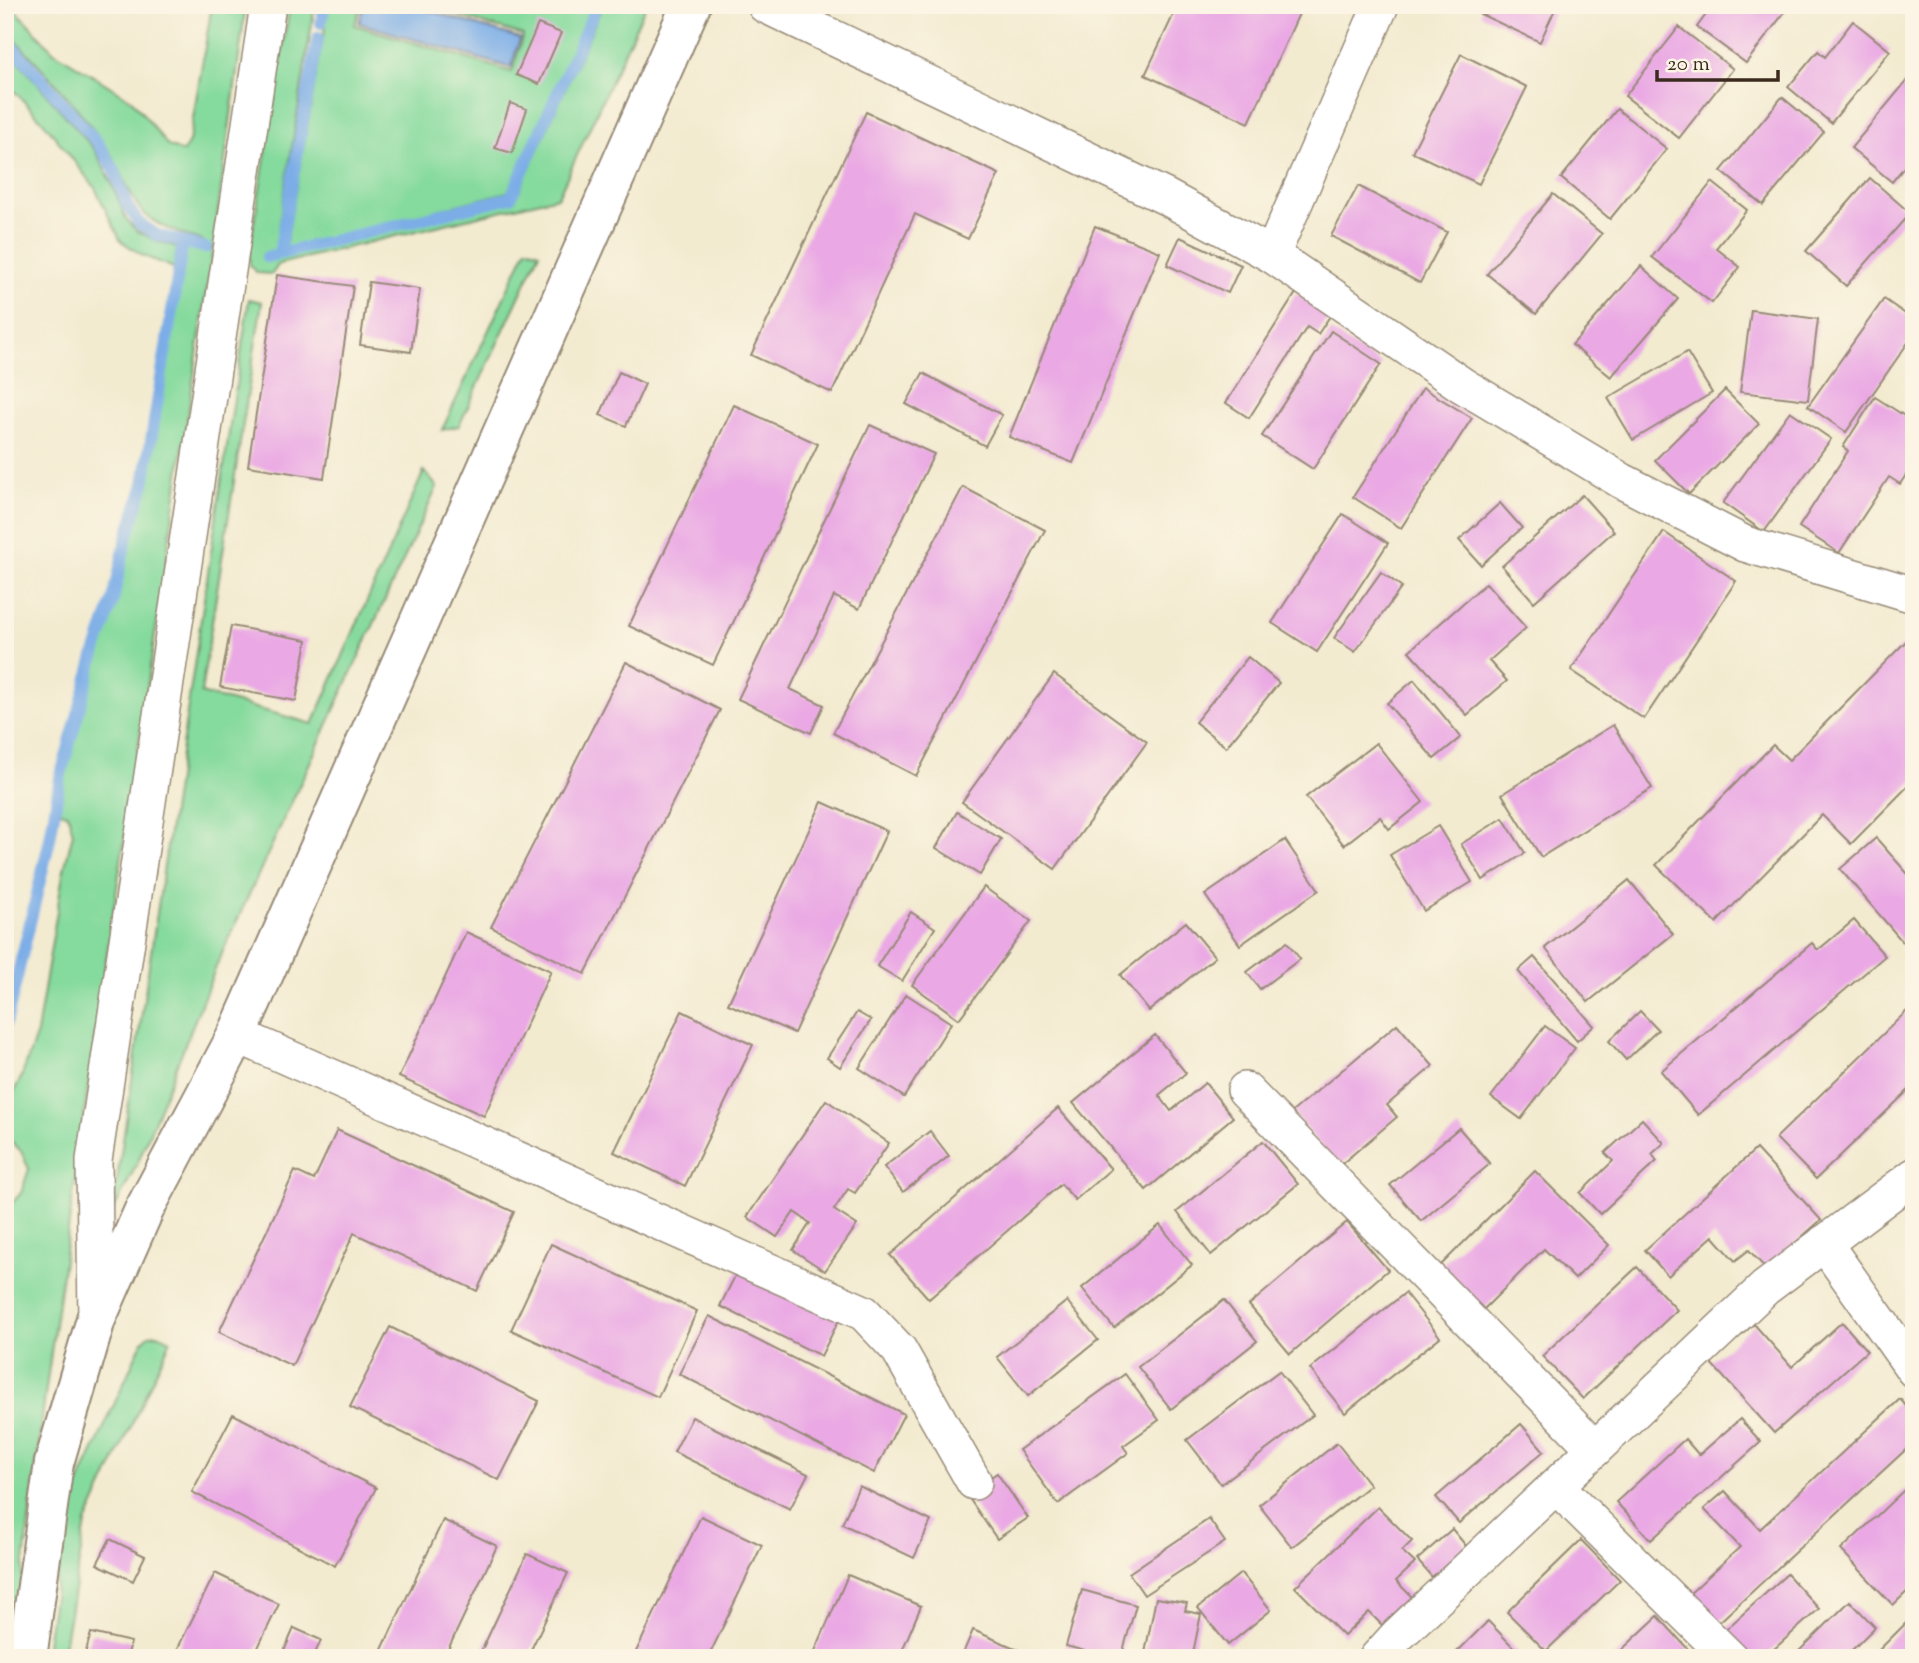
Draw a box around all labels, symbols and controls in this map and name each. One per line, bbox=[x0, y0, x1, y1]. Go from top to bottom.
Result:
scale bar bbox=[1657, 38, 1777, 82]
text: 20 m bbox=[1667, 50, 1710, 80]

